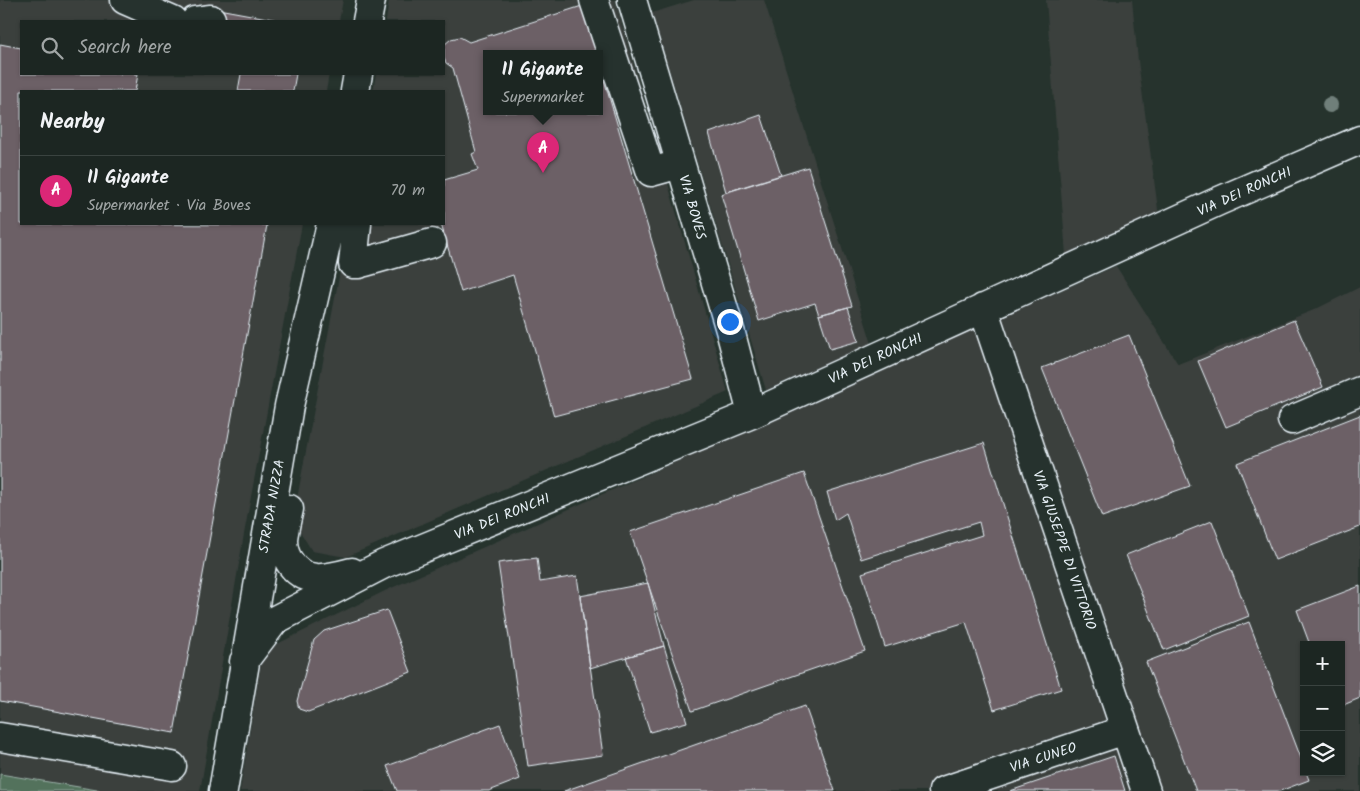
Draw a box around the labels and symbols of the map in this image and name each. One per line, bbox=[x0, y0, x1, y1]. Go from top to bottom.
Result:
pin: A bbox=[527, 132, 559, 173]
street label: VIA DEI RONCHI bbox=[1194, 161, 1295, 223]
street label: VIA BOVES bbox=[672, 172, 712, 243]
your location bbox=[717, 309, 743, 335]
street label: VIA DEI RONCHI bbox=[825, 328, 926, 390]
street label: STRADA NIZZA bbox=[253, 458, 291, 555]
street label: VIA GIUSEPPE DI VITTORIO bbox=[1026, 468, 1102, 633]
street label: VIA DEI RONCHI bbox=[451, 488, 554, 546]
street label: VIA CUNEO bbox=[1007, 737, 1080, 779]

